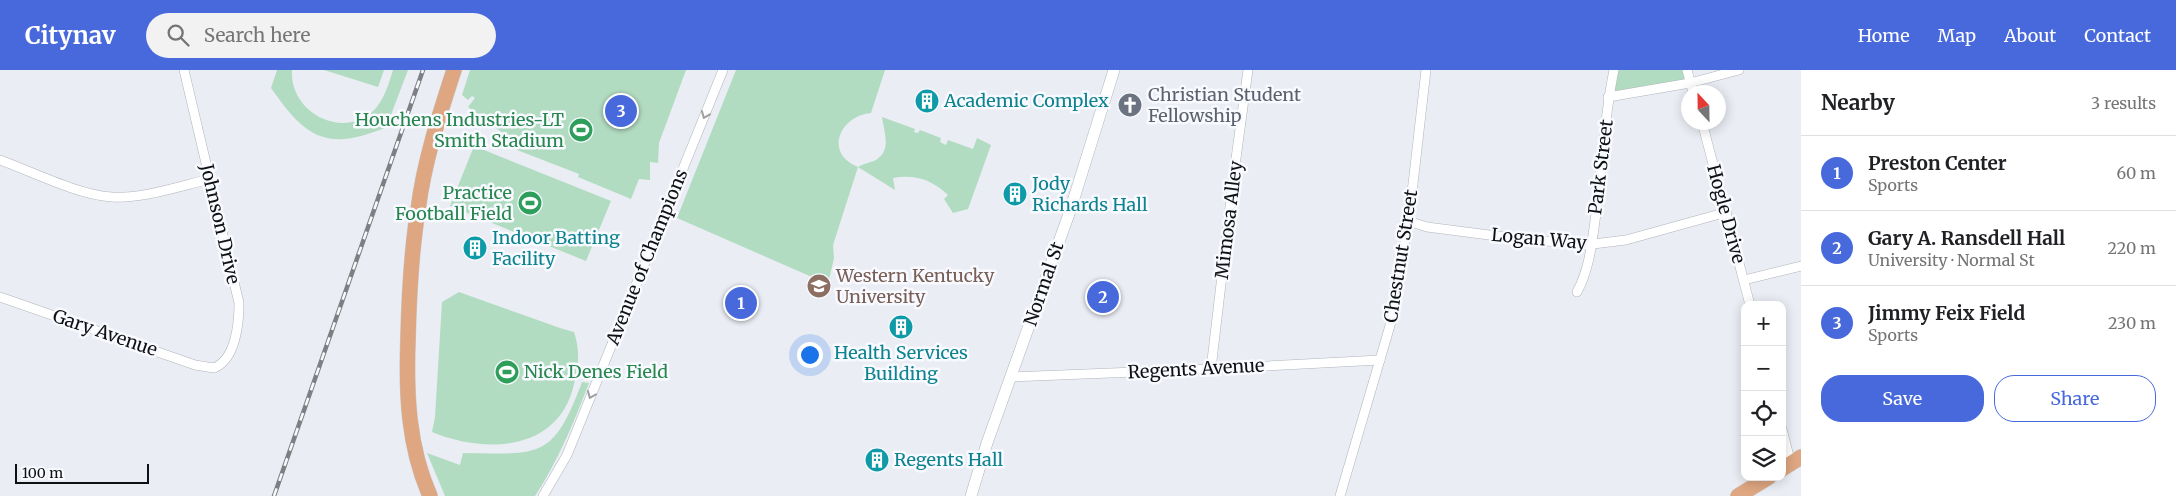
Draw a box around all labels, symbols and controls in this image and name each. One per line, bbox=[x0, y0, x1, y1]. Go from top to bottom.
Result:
search box bbox=[146, 13, 496, 58]
text: Citynav bbox=[25, 20, 116, 51]
icon: search bbox=[164, 21, 192, 49]
text: Search here bbox=[204, 23, 310, 47]
text: Home bbox=[1858, 24, 1910, 47]
text: Map bbox=[1938, 24, 1976, 47]
text: About bbox=[2004, 24, 2056, 47]
text: Contact bbox=[2084, 24, 2151, 47]
place label: Christian Student Fellowship bbox=[1148, 83, 1301, 127]
north arrow bbox=[1681, 85, 1726, 130]
building icon: Academic Complex bbox=[914, 88, 940, 114]
place label: Academic Complex bbox=[943, 89, 1109, 112]
text: Nearby bbox=[1821, 89, 1895, 116]
pin: 3 bbox=[605, 92, 637, 130]
church icon: Christian Student Fellowship bbox=[1117, 92, 1143, 118]
text: 3 results bbox=[2091, 93, 2156, 113]
place label: Houchens Industries-LT Smith Stadium bbox=[355, 108, 564, 152]
one-way arrow bbox=[700, 110, 711, 119]
sports icon: Houchens Industries-LT Smith Stadium bbox=[568, 117, 594, 143]
street label: Park Street bbox=[1583, 118, 1618, 216]
text: Preston Center bbox=[1868, 151, 2007, 175]
street label: Mimosa Alley bbox=[1210, 159, 1247, 280]
street label: Johnson Drive bbox=[195, 161, 245, 286]
street label: Hogle Drive bbox=[1702, 162, 1751, 266]
text: 1 bbox=[1833, 163, 1841, 183]
text: 60 m bbox=[2116, 163, 2156, 183]
street label: Avenue of Champions bbox=[600, 165, 692, 349]
place label: Jody Richards Hall bbox=[1031, 172, 1148, 216]
text: Sports bbox=[1868, 175, 1918, 195]
place label: Practice Football Field bbox=[395, 181, 512, 225]
building icon: Jody Richards Hall bbox=[1002, 181, 1028, 207]
street label: Chestnut Street bbox=[1379, 188, 1422, 324]
sports icon: Practice Football Field bbox=[517, 190, 543, 216]
street label: Logan Way bbox=[1490, 223, 1588, 254]
place label: Indoor Batting Facility bbox=[492, 226, 620, 270]
text: Gary A. Ransdell Hall bbox=[1868, 226, 2065, 250]
building icon: Indoor Batting Facility bbox=[462, 235, 488, 261]
text: 2 bbox=[1832, 238, 1842, 258]
text: 220 m bbox=[2108, 238, 2156, 258]
street label: Normal St bbox=[1018, 239, 1069, 329]
text: University · Normal St bbox=[1868, 250, 2035, 270]
place label: Western Kentucky University bbox=[835, 264, 995, 308]
school or university icon: Western Kentucky University bbox=[806, 273, 832, 299]
pin: 2 bbox=[1087, 278, 1119, 316]
pin: 1 bbox=[725, 284, 757, 322]
map controls bbox=[1741, 301, 1786, 481]
button: + bbox=[1741, 301, 1786, 346]
text: Jimmy Feix Field bbox=[1868, 301, 2025, 325]
street label: Gary Avenue bbox=[50, 304, 160, 361]
text: 3 bbox=[1832, 313, 1842, 333]
text: 230 m bbox=[2108, 313, 2156, 333]
building icon: Health Services Building bbox=[888, 314, 914, 340]
text: Sports bbox=[1868, 325, 1918, 345]
place label: Health Services Building bbox=[834, 341, 968, 385]
your location bbox=[797, 342, 823, 368]
button: − bbox=[1741, 346, 1786, 391]
street label: Regents Avenue bbox=[1127, 353, 1265, 384]
sports icon: Nick Denes Field bbox=[494, 359, 520, 385]
place label: Nick Denes Field bbox=[524, 360, 668, 383]
button: Save bbox=[1821, 375, 1984, 422]
button: Share bbox=[1994, 375, 2156, 422]
one-way arrow bbox=[587, 391, 597, 399]
button: locate bbox=[1741, 391, 1786, 436]
button: layers bbox=[1741, 436, 1786, 481]
building icon: Regents Hall bbox=[864, 447, 890, 473]
place label: Regents Hall bbox=[894, 448, 1003, 471]
scale bar bbox=[15, 461, 149, 484]
text: 100 m bbox=[22, 464, 63, 482]

